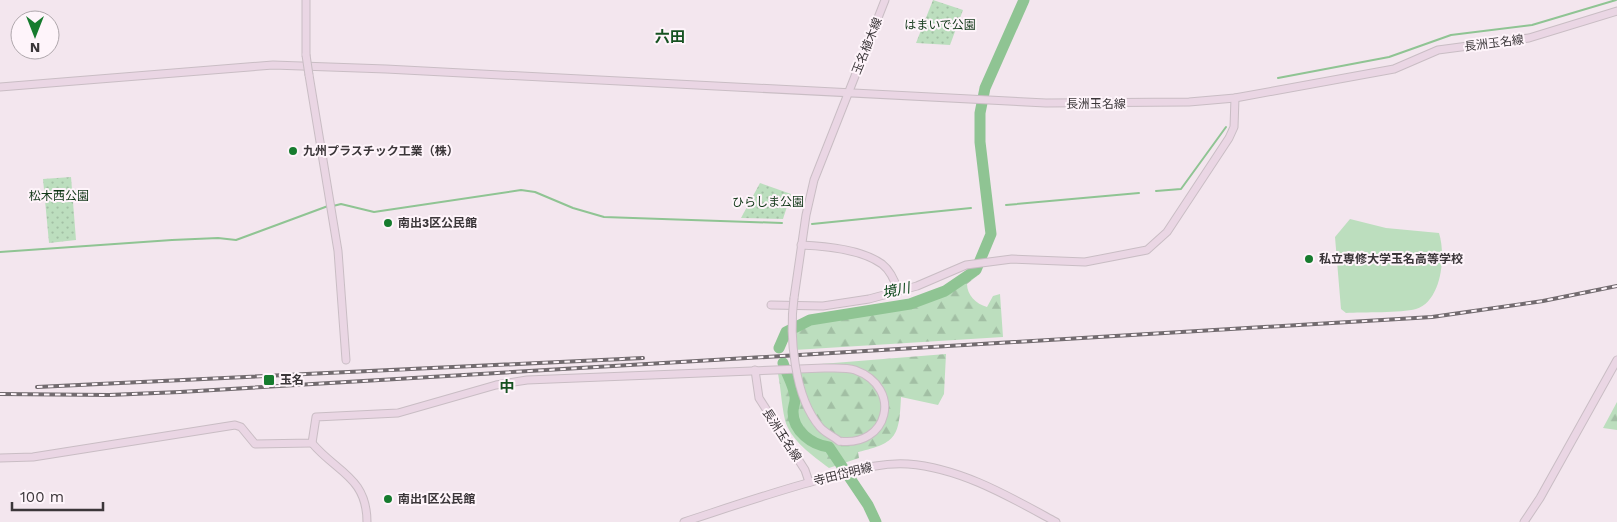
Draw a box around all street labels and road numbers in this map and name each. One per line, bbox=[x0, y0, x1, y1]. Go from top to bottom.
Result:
street label: 玉名植木線 bbox=[849, 16, 885, 76]
street label: 長洲玉名線 bbox=[1463, 32, 1525, 54]
street label: 長洲玉名線 bbox=[1066, 97, 1126, 111]
street label: 長洲玉名線 bbox=[760, 406, 804, 464]
street label: 寺田岱明線 bbox=[812, 460, 874, 488]

